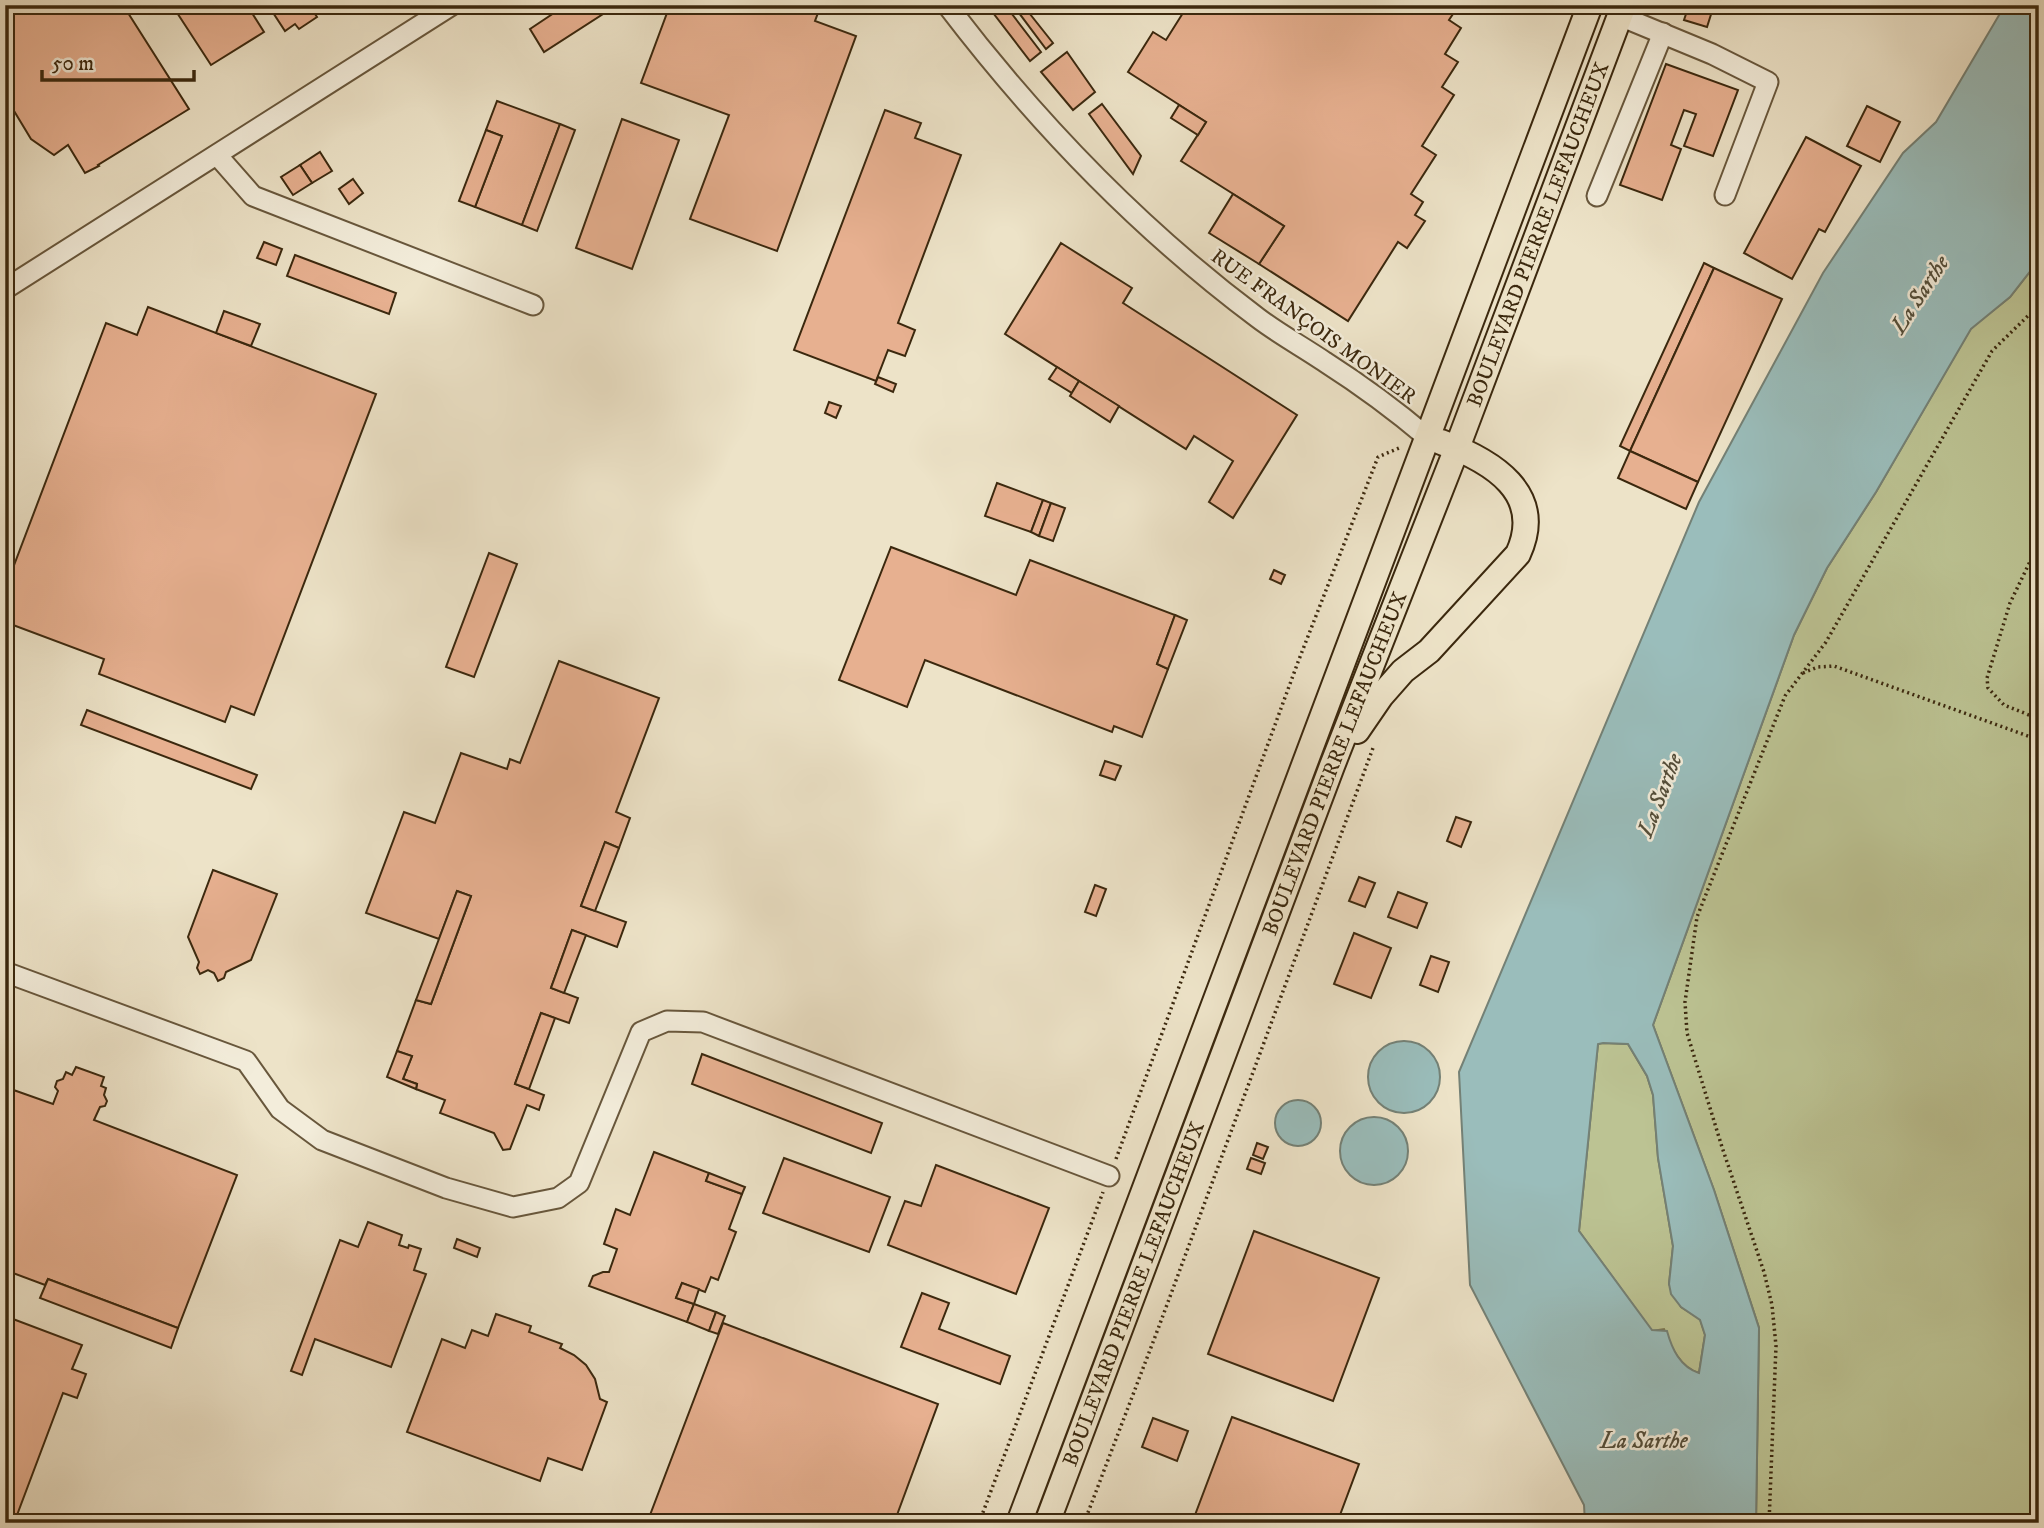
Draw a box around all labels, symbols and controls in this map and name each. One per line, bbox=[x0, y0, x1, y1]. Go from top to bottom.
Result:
scale bar bbox=[42, 38, 194, 82]
text: 50 m bbox=[52, 51, 94, 77]
street label: BOULEVARD PIERRE LEFAUCHEUX bbox=[1462, 58, 1615, 411]
street label: RUE FRANÇOIS MONIER bbox=[1206, 244, 1421, 410]
water label: La Sarthe bbox=[1883, 249, 1957, 341]
street label: BOULEVARD PIERRE LEFAUCHEUX bbox=[1257, 588, 1413, 940]
water label: La Sarthe bbox=[1631, 748, 1690, 843]
street label: BOULEVARD PIERRE LEFAUCHEUX bbox=[1058, 1118, 1211, 1470]
water label: La Sarthe bbox=[1598, 1427, 1689, 1456]

